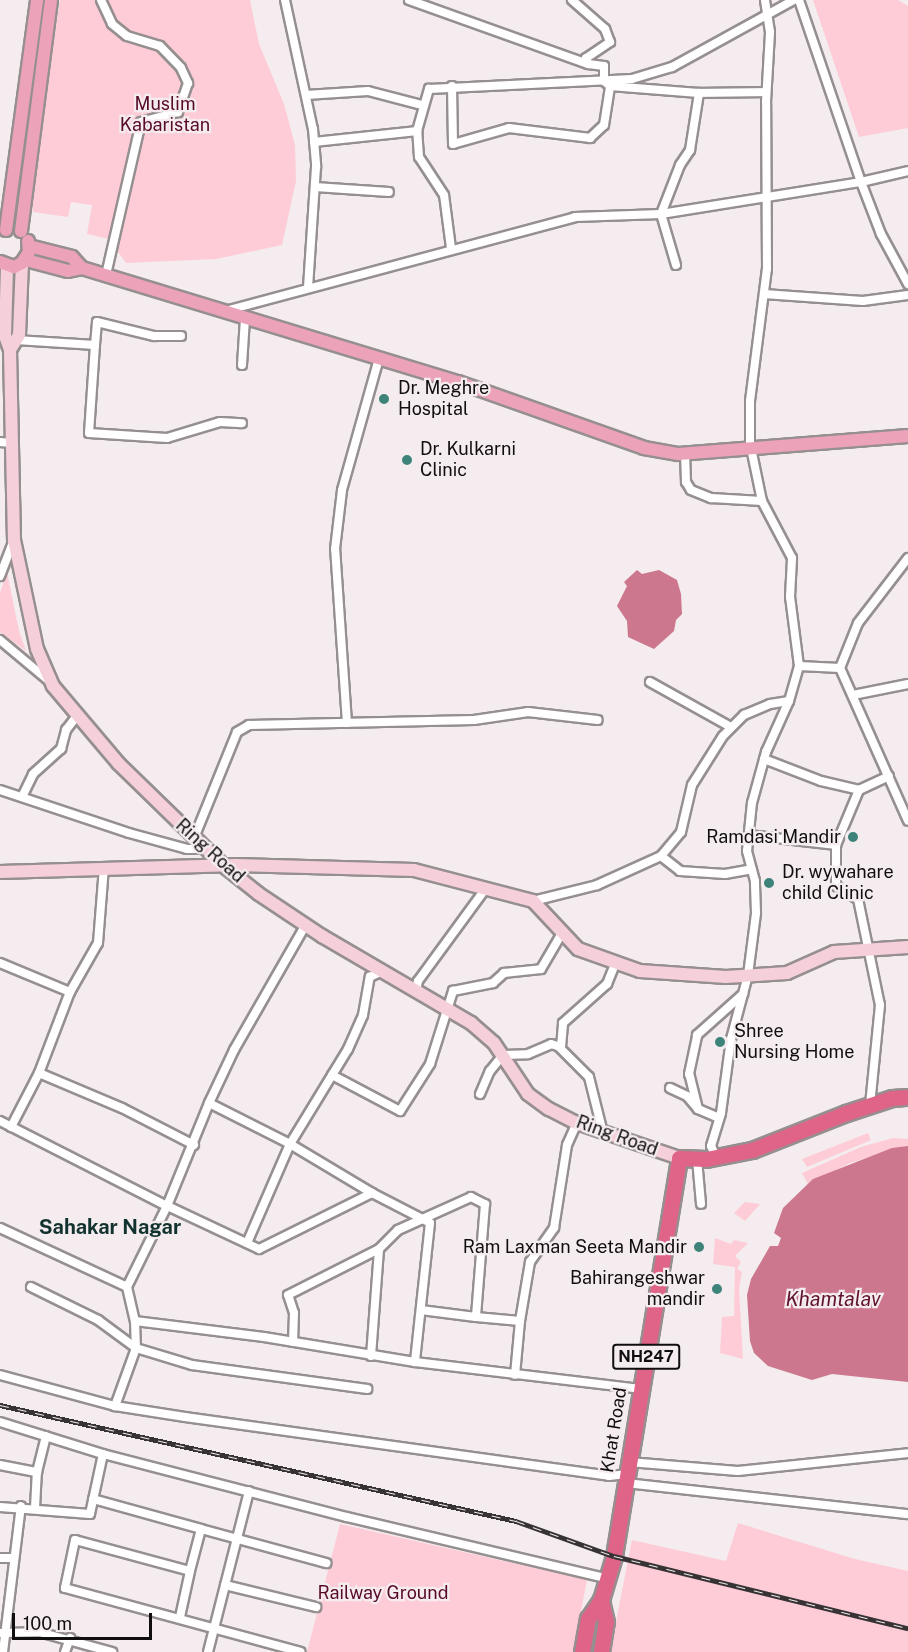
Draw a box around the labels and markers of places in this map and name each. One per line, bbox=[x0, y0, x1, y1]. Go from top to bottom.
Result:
place label: Dr. Meghre Hospital bbox=[398, 378, 489, 420]
marker: Dr. Meghre Hospital bbox=[375, 390, 393, 408]
place label: Dr. Kulkarni Clinic bbox=[420, 439, 516, 482]
marker: Dr. Kulkarni Clinic bbox=[398, 451, 416, 469]
place label: Ramdasi Mandir bbox=[706, 826, 841, 848]
marker: Ramdasi Mandir bbox=[846, 830, 860, 844]
place label: Dr. wywahare child Clinic bbox=[782, 862, 894, 904]
marker: Dr. wywahare child Clinic bbox=[760, 874, 778, 892]
place label: Shree Nursing Home bbox=[734, 1021, 854, 1064]
marker: Shree Nursing Home bbox=[711, 1033, 729, 1051]
place label: Ram Laxman Seeta Mandir bbox=[463, 1236, 687, 1258]
marker: Ram Laxman Seeta Mandir bbox=[692, 1240, 706, 1254]
place label: Bahirangeshwar mandir bbox=[570, 1268, 705, 1310]
marker: Bahirangeshwar mandir bbox=[710, 1282, 724, 1296]

